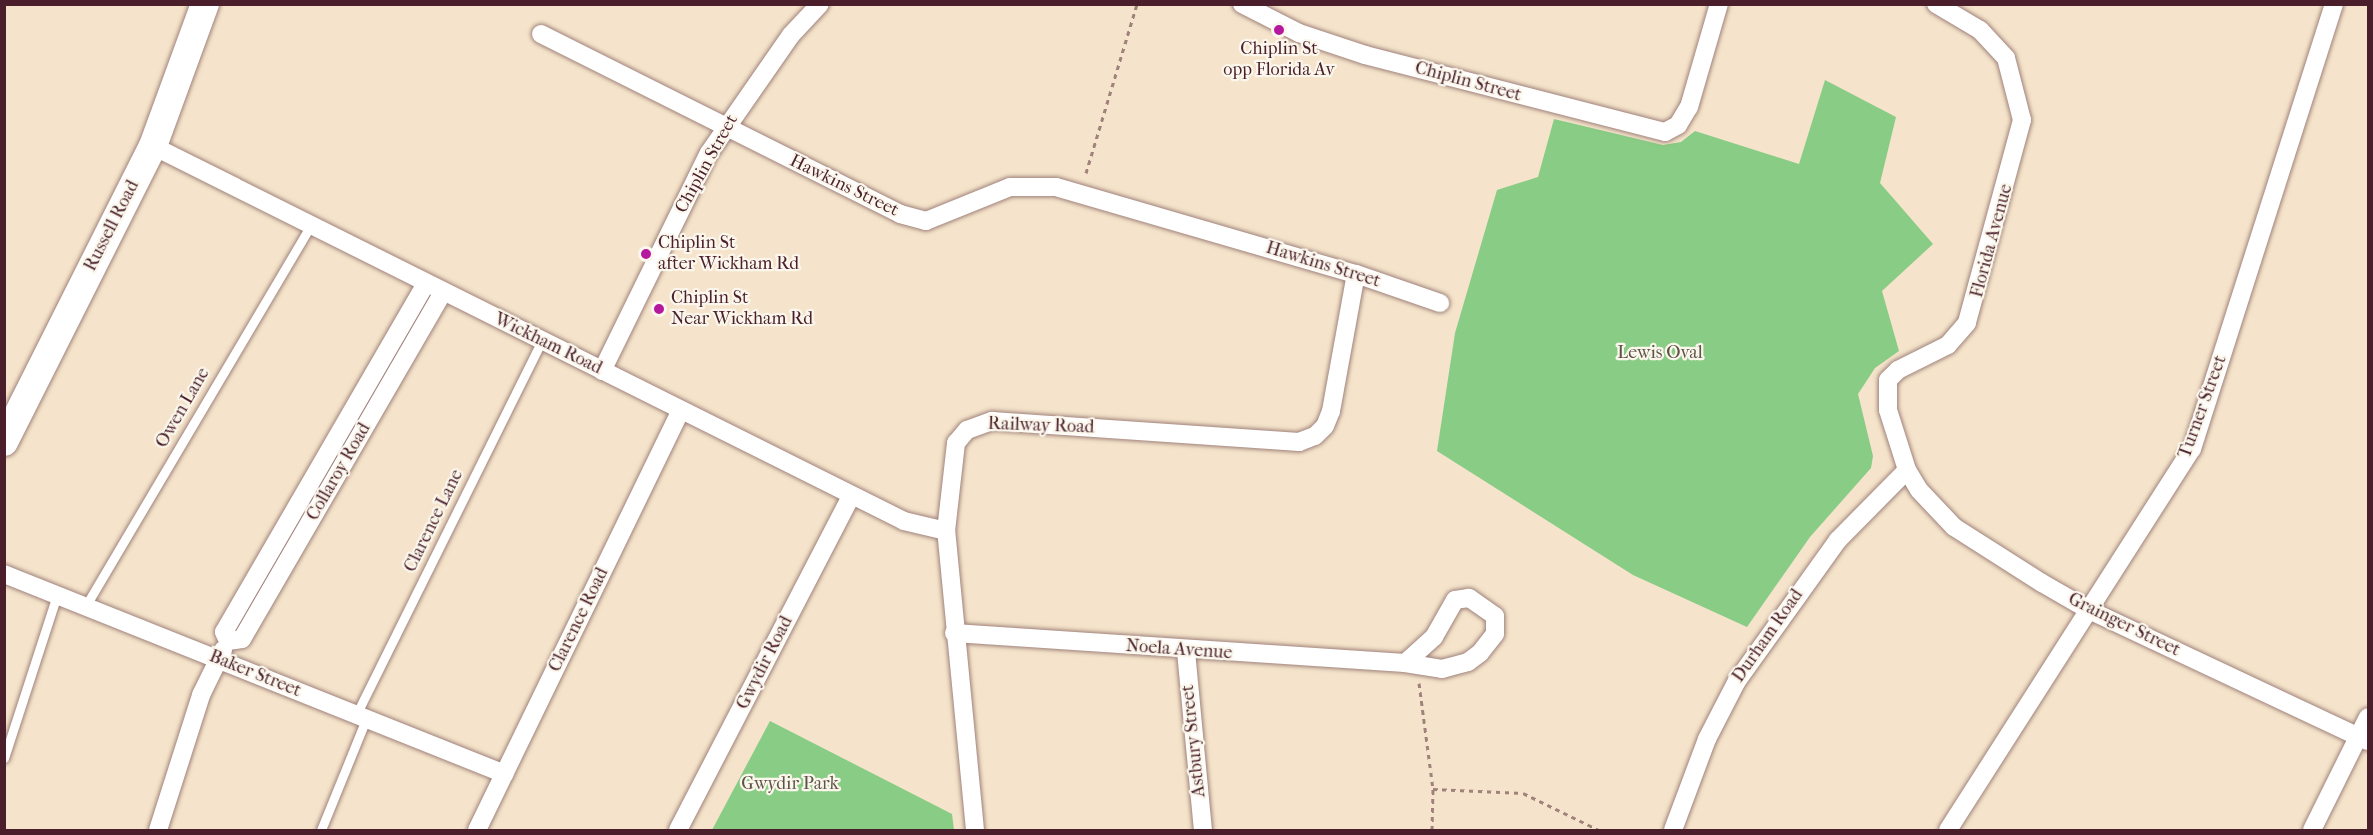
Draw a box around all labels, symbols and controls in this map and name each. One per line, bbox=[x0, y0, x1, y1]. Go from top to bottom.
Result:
marker: Chiplin St opp Florida Av bbox=[1272, 23, 1286, 37]
place label: Chiplin St opp Florida Av bbox=[1223, 39, 1335, 82]
street label: Chiplin Street bbox=[1412, 57, 1524, 107]
street label: Chiplin Street bbox=[671, 111, 743, 217]
street label: Hawkins Street bbox=[786, 150, 902, 222]
street label: Russell Road bbox=[80, 177, 144, 275]
street label: Florida Avenue bbox=[1966, 182, 2018, 300]
place label: Chiplin St after Wickham Rd bbox=[658, 233, 799, 276]
street label: Hawkins Street bbox=[1263, 237, 1383, 293]
marker: Chiplin St after Wickham Rd bbox=[639, 247, 653, 261]
place label: Chiplin St Near Wickham Rd bbox=[671, 288, 813, 330]
marker: Chiplin St Near Wickham Rd bbox=[652, 302, 666, 316]
street label: Wickham Road bbox=[491, 309, 605, 379]
park label: Lewis Oval bbox=[1617, 342, 1703, 364]
street label: Turner Street bbox=[2174, 353, 2232, 461]
street label: Owen Lane bbox=[151, 364, 215, 452]
street label: Railway Road bbox=[987, 413, 1095, 439]
street label: Collaroy Road bbox=[302, 419, 376, 525]
street label: Clarence Lane bbox=[400, 466, 468, 576]
street label: Clarence Road bbox=[545, 564, 613, 676]
street label: Durham Road bbox=[1728, 585, 1808, 687]
street label: Grainger Street bbox=[2064, 589, 2184, 661]
street label: Gwydir Road bbox=[732, 613, 798, 713]
street label: Noela Avenue bbox=[1125, 636, 1233, 664]
street label: Baker Street bbox=[206, 646, 304, 702]
street label: Astbury Street bbox=[1177, 684, 1211, 798]
park label: Gwydir Park bbox=[741, 773, 839, 795]

